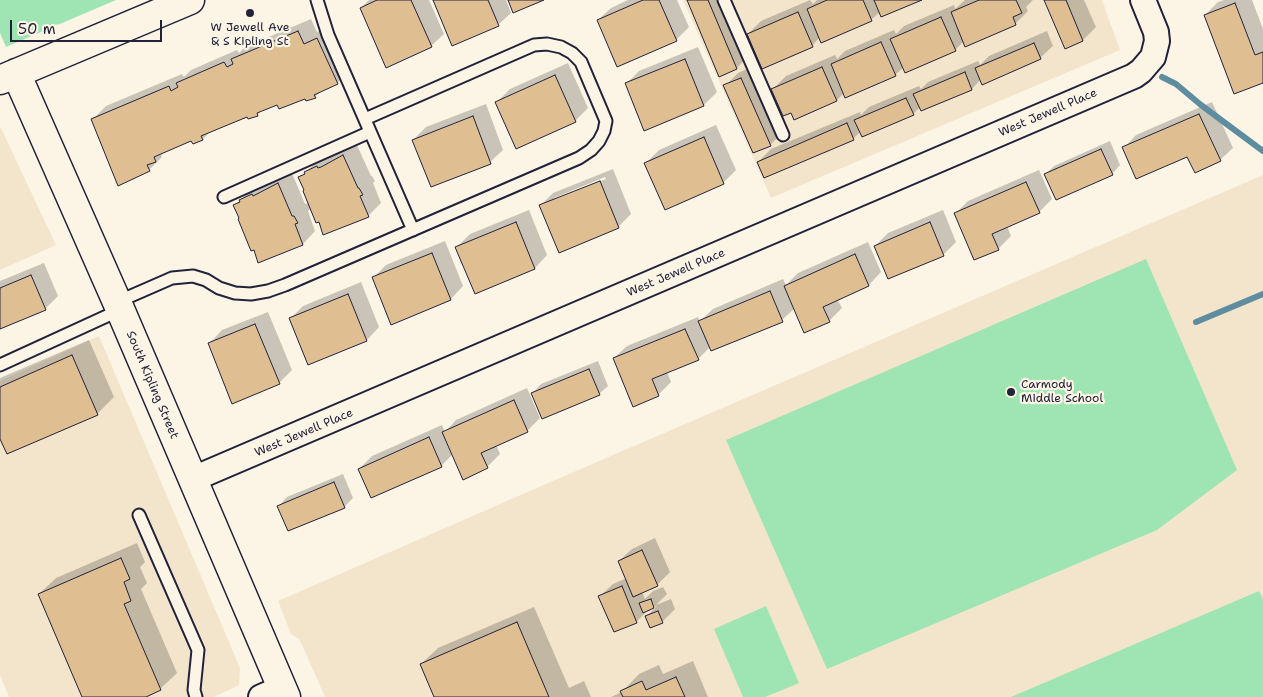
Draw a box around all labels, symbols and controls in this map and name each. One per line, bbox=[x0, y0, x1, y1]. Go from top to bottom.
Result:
marker: W Jewell Ave & S Kipling St bbox=[244, 7, 256, 19]
scale bar bbox=[12, 10, 165, 42]
text: 50 m bbox=[18, 19, 56, 39]
place label: W Jewell Ave & S Kipling St bbox=[210, 21, 290, 49]
street label: West Jewell Place bbox=[997, 86, 1099, 140]
street label: West Jewell Place bbox=[625, 246, 727, 300]
street label: South Kipling Street bbox=[123, 329, 181, 441]
place label: Carmody Middle School bbox=[1021, 378, 1103, 406]
marker: Carmody Middle School bbox=[1005, 386, 1017, 398]
street label: West Jewell Place bbox=[253, 406, 355, 460]

